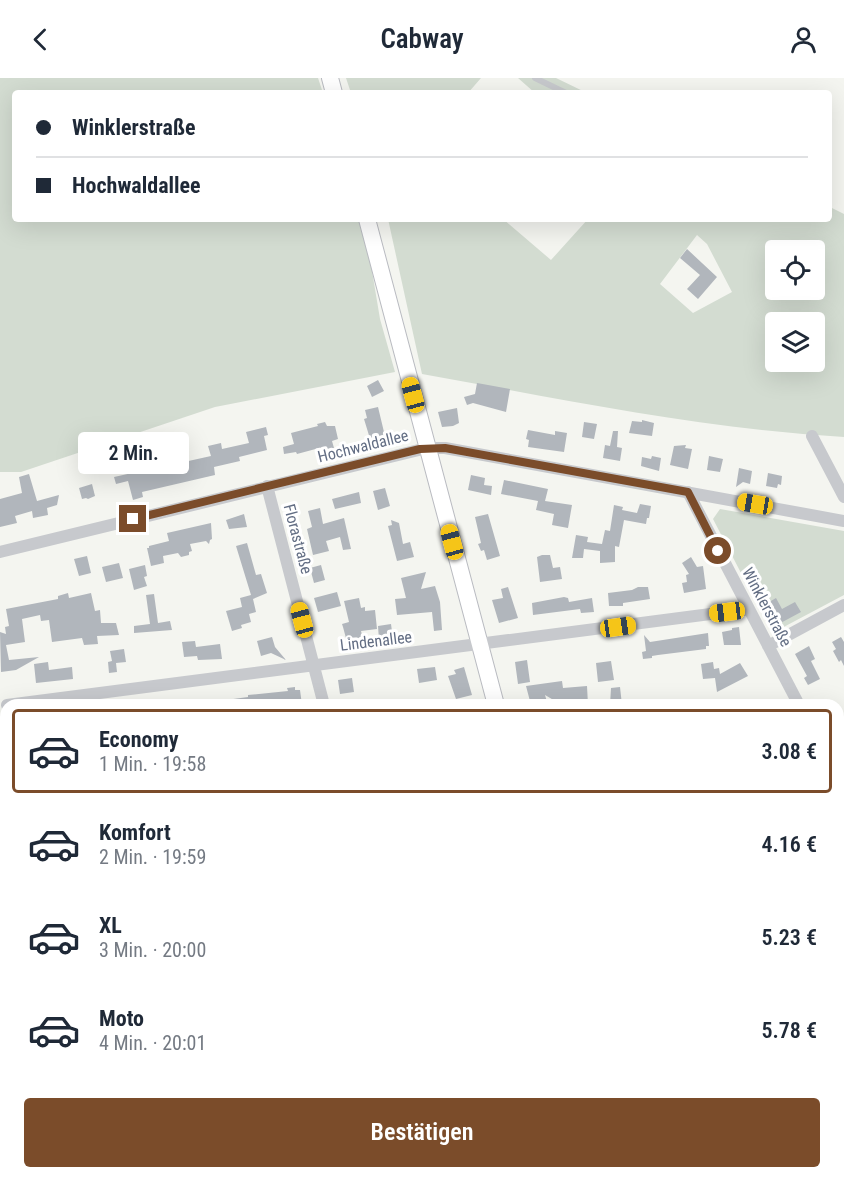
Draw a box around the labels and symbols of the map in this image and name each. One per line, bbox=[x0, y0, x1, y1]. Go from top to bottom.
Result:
car bbox=[400, 375, 426, 415]
street label: Hochwaldallee bbox=[316, 426, 410, 466]
callout: 2 Min. bbox=[78, 432, 188, 474]
car bbox=[736, 492, 774, 516]
street label: Florastraße bbox=[280, 502, 316, 576]
route end bbox=[119, 505, 146, 532]
car bbox=[439, 522, 465, 562]
route start bbox=[704, 537, 731, 564]
street label: Winklerstraße bbox=[738, 564, 796, 650]
car bbox=[289, 600, 315, 640]
car bbox=[708, 601, 746, 623]
car bbox=[599, 616, 637, 638]
street label: Lindenallee bbox=[339, 627, 413, 655]

